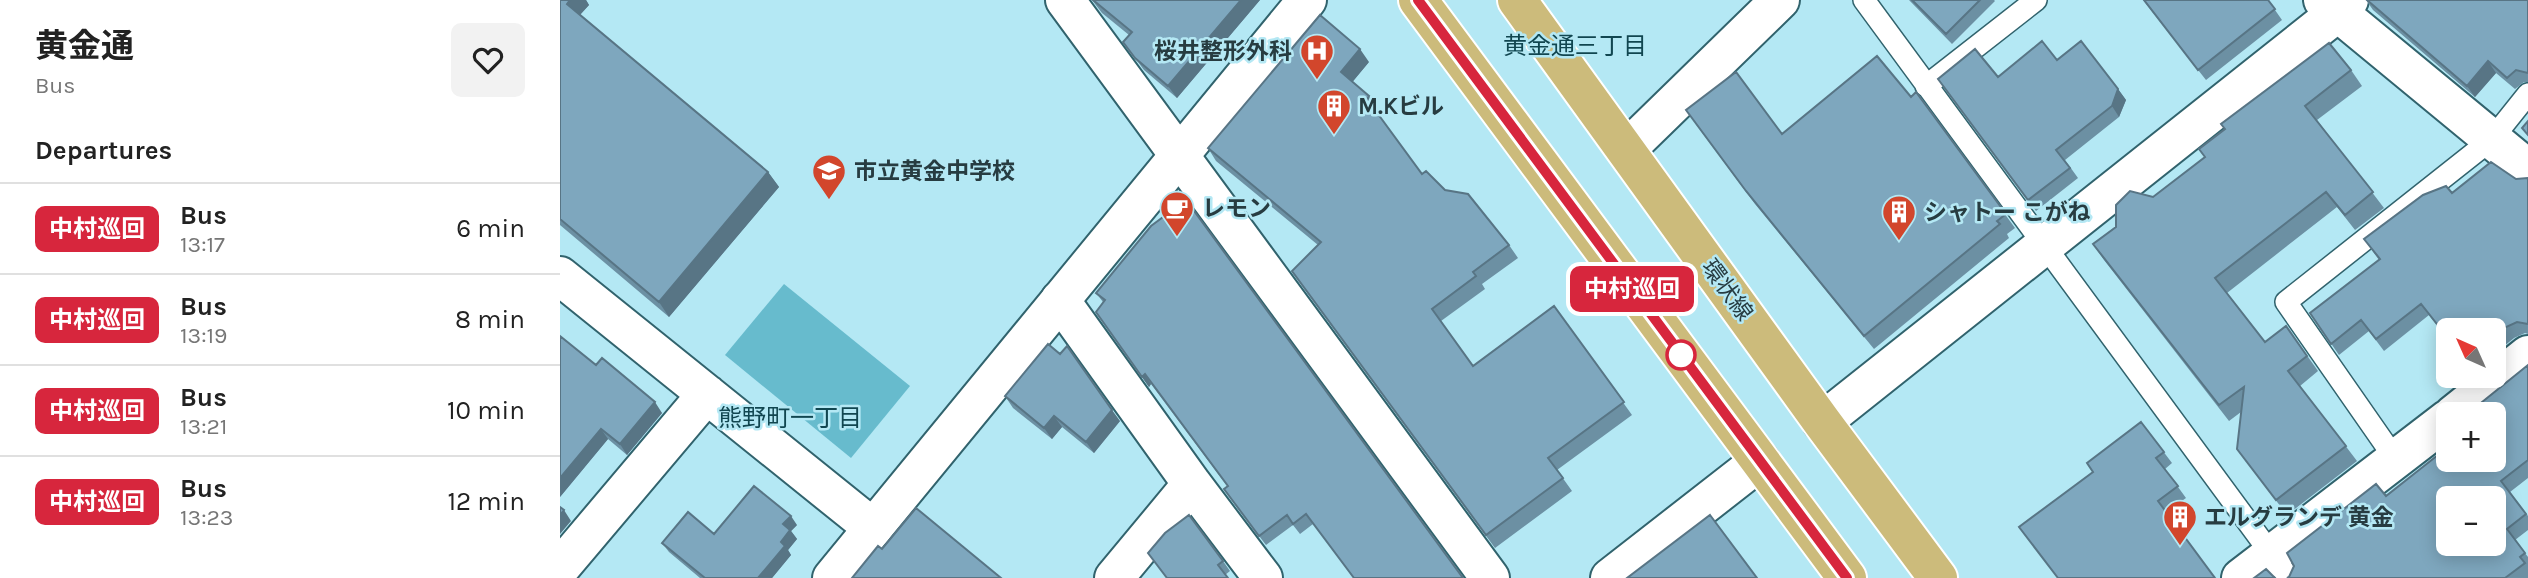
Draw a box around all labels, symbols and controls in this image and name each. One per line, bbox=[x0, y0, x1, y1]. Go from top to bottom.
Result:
button: heart bbox=[451, 23, 525, 97]
text: 黄金通 bbox=[35, 27, 134, 65]
hospital icon: 桜井整形外科 bbox=[1298, 32, 1336, 81]
district label: 黄金通三丁目 bbox=[1503, 32, 1647, 60]
place label: 桜井整形外科 bbox=[1154, 38, 1292, 65]
text: Bus bbox=[35, 72, 75, 99]
building icon: M.Kビル bbox=[1315, 87, 1353, 136]
place label: M.Kビル bbox=[1358, 93, 1444, 120]
text: Departures bbox=[35, 135, 172, 166]
school or university icon: 市立黄金中学校 bbox=[810, 152, 848, 201]
place label: 市立黄金中学校 bbox=[854, 158, 1015, 185]
cafe icon: レモン bbox=[1158, 189, 1196, 238]
building icon: シャトー こがね bbox=[1880, 193, 1918, 242]
place label: レモン bbox=[1202, 195, 1271, 222]
place label: シャトー こがね bbox=[1924, 199, 2091, 226]
text: Bus bbox=[180, 200, 227, 231]
text: 6 min bbox=[456, 213, 525, 244]
text: 中村巡回 bbox=[49, 215, 145, 243]
text: 13:17 bbox=[180, 231, 225, 258]
street label: 環状線 bbox=[1696, 254, 1758, 326]
line badge: 中村巡回 bbox=[1583, 266, 1681, 312]
text: 中村巡回 bbox=[1584, 275, 1680, 303]
text: Bus bbox=[180, 291, 227, 322]
text: 8 min bbox=[455, 304, 525, 335]
text: 中村巡回 bbox=[49, 306, 145, 334]
north arrow bbox=[2436, 318, 2506, 388]
map controls bbox=[2436, 318, 2506, 556]
text: 13:19 bbox=[180, 322, 227, 349]
unlabelled marker bbox=[1666, 340, 1696, 370]
text: Bus bbox=[180, 382, 227, 413]
text: 10 min bbox=[447, 395, 525, 426]
text: 中村巡回 bbox=[49, 397, 145, 425]
button: + bbox=[2436, 402, 2506, 472]
district label: 熊野町一丁目 bbox=[718, 404, 862, 432]
text: 13:21 bbox=[180, 413, 227, 440]
text: Bus bbox=[180, 473, 227, 504]
text: 12 min bbox=[447, 486, 525, 517]
button: − bbox=[2436, 486, 2506, 556]
text: 中村巡回 bbox=[49, 488, 145, 516]
building icon: エルグランデ 黄金 bbox=[2161, 498, 2199, 547]
text: 13:23 bbox=[180, 504, 233, 531]
place label: エルグランデ 黄金 bbox=[2204, 504, 2394, 531]

